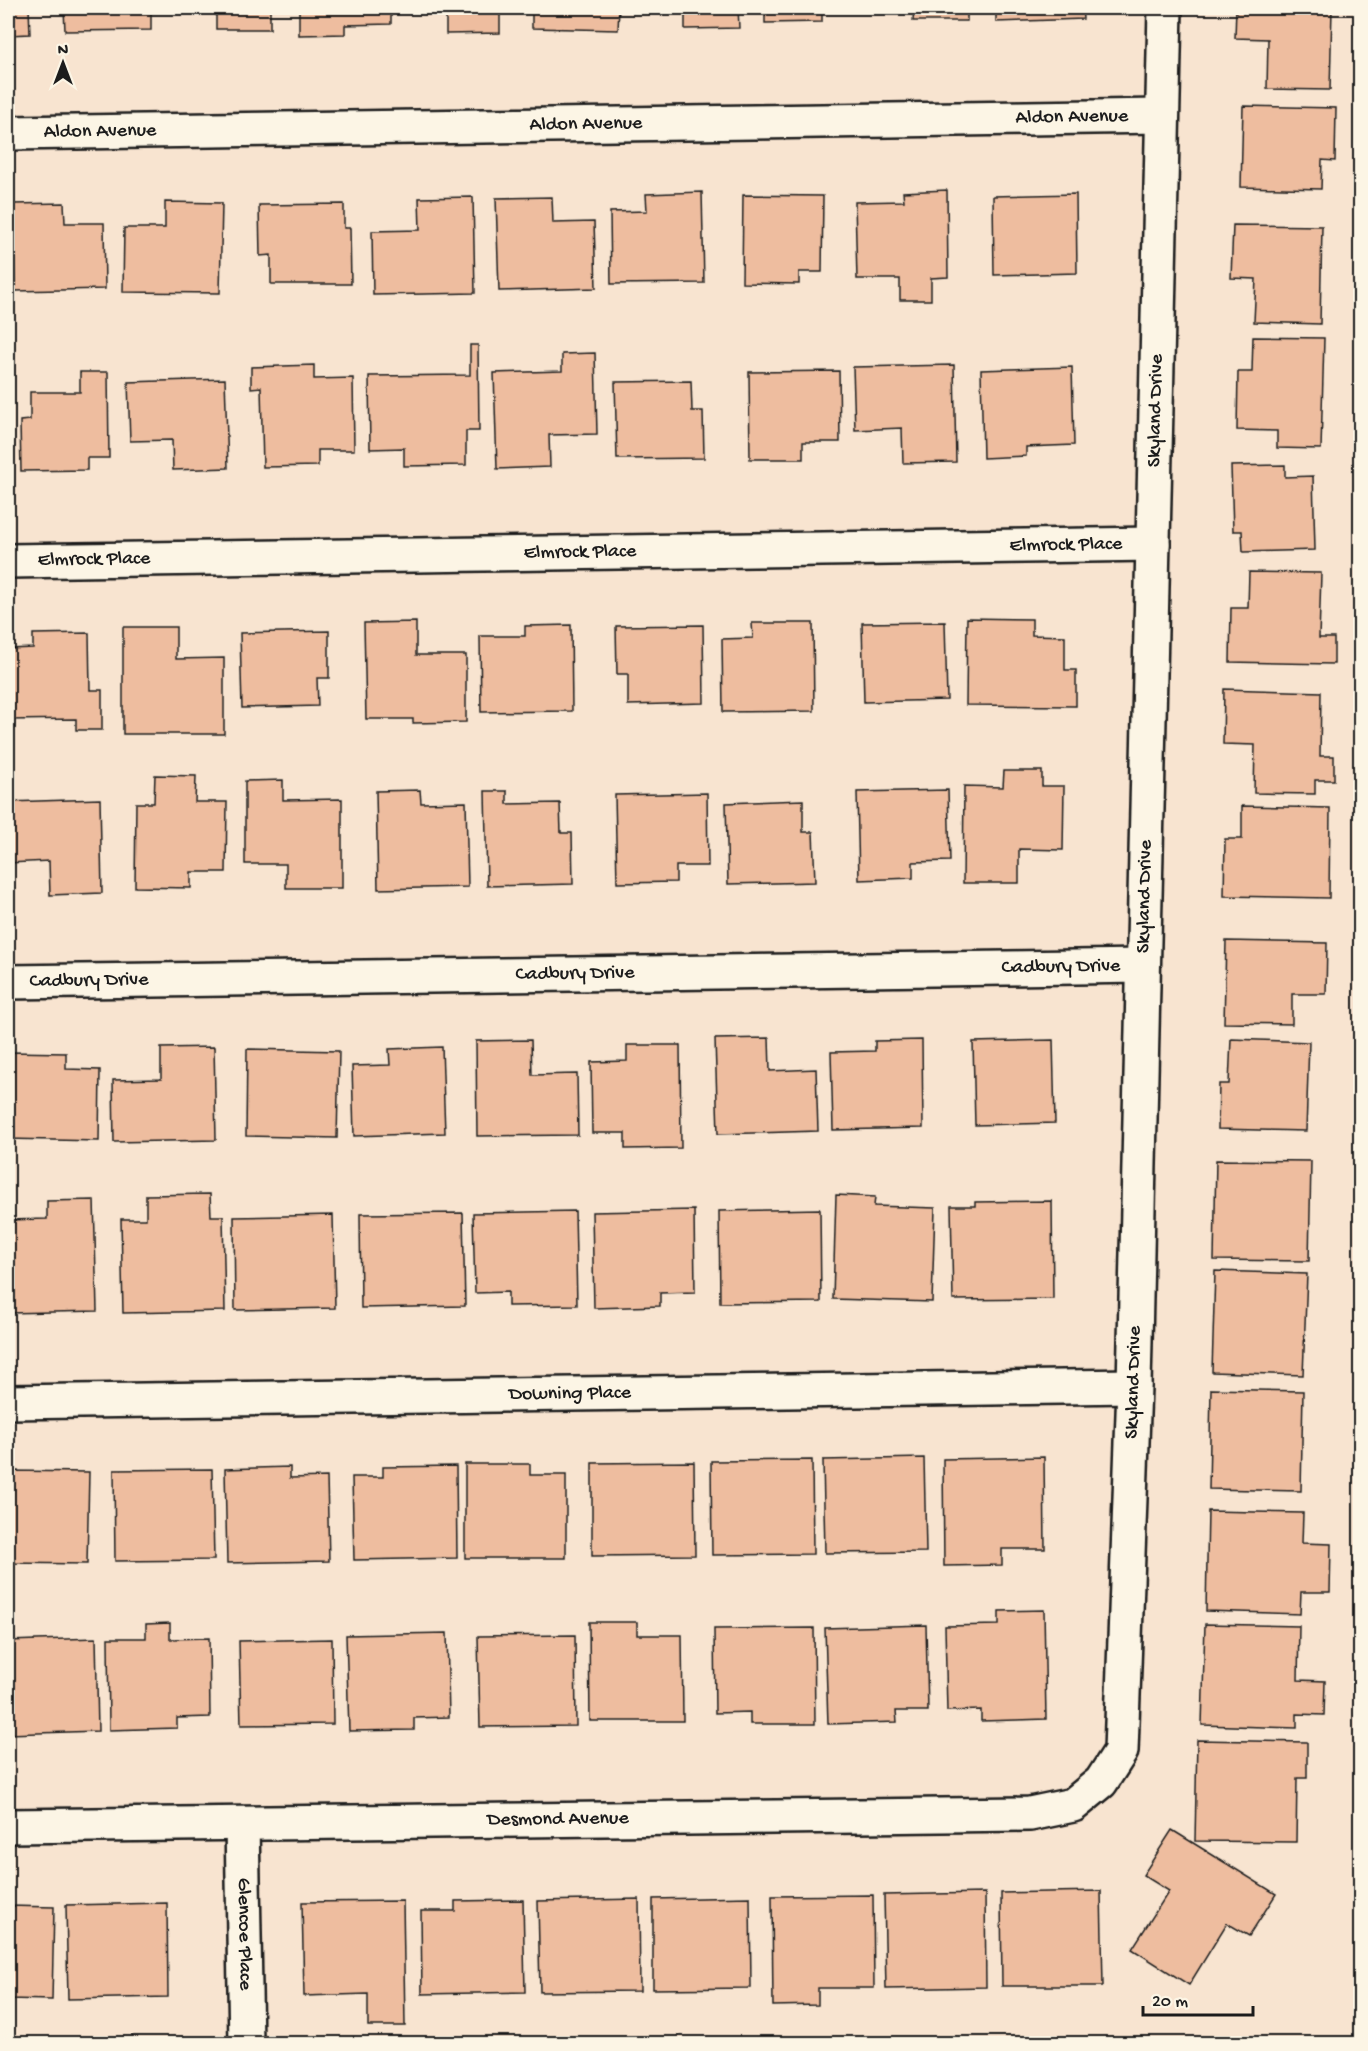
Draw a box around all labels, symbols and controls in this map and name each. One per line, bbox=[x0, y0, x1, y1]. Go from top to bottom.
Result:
north arrow bbox=[33, 33, 93, 93]
text: N bbox=[58, 42, 69, 61]
street label: Aldon Avenue bbox=[1015, 105, 1129, 130]
street label: Aldon Avenue bbox=[529, 112, 643, 137]
street label: Aldon Avenue bbox=[43, 119, 157, 144]
street label: Skyland Drive bbox=[1143, 353, 1169, 467]
street label: Elmrock Place bbox=[1009, 533, 1123, 558]
street label: Elmrock Place bbox=[523, 540, 637, 565]
street label: Elmrock Place bbox=[37, 547, 151, 572]
street label: Skyland Drive bbox=[1132, 839, 1158, 953]
street label: Cadbury Drive bbox=[1001, 955, 1121, 979]
street label: Cadbury Drive bbox=[515, 962, 635, 986]
street label: Cadbury Drive bbox=[29, 969, 149, 993]
street label: Skyland Drive bbox=[1121, 1325, 1147, 1439]
street label: Downing Place bbox=[507, 1382, 632, 1406]
street label: Desmond Avenue bbox=[485, 1807, 630, 1832]
street label: Glencoe Place bbox=[231, 1877, 257, 1991]
scale bar bbox=[1143, 1979, 1252, 2017]
text: 20 m bbox=[1152, 1992, 1188, 2013]

